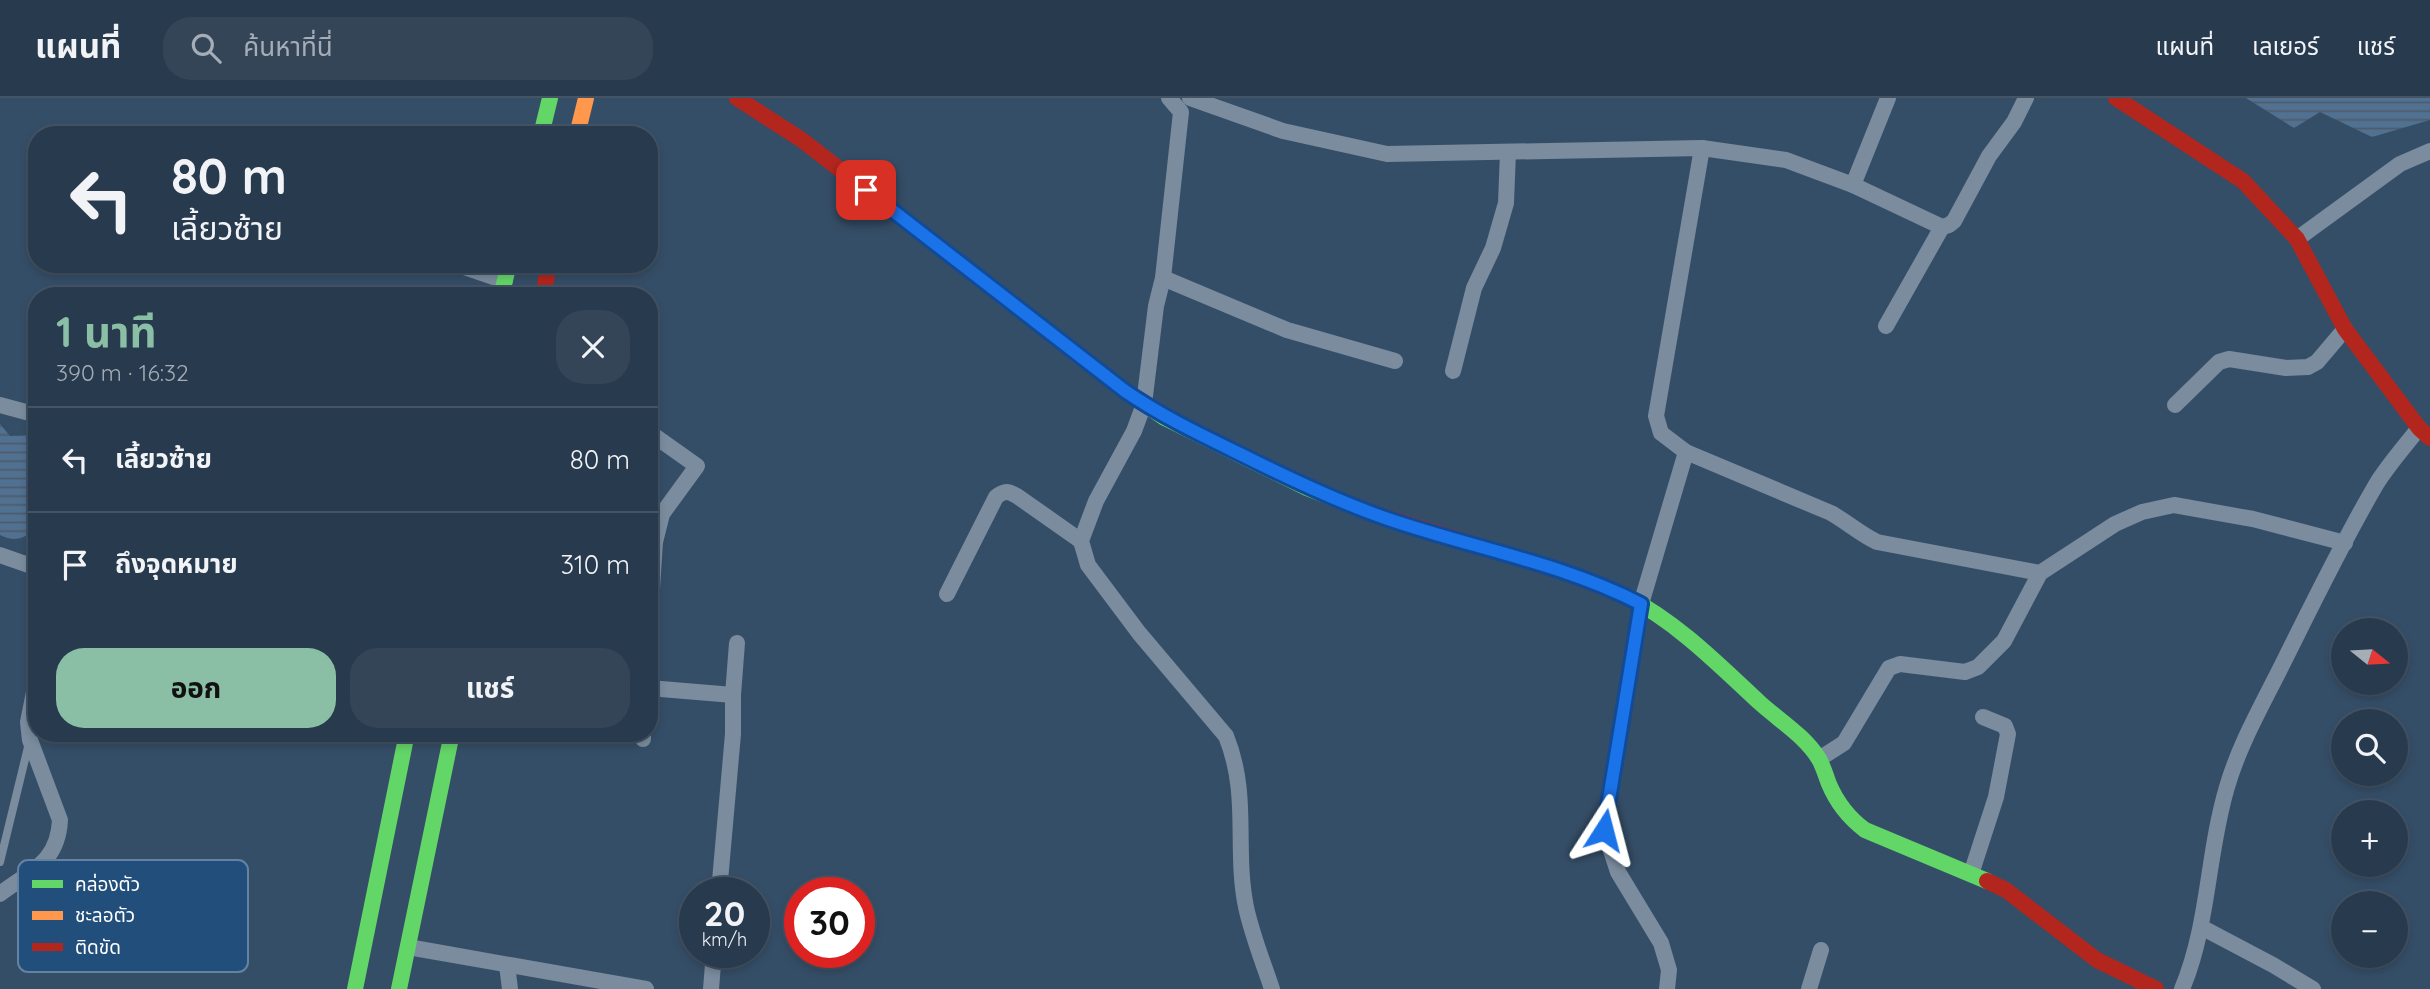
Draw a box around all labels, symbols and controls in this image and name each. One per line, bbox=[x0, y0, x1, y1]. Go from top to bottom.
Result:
search box bbox=[163, 17, 653, 80]
text: แผนที่ bbox=[35, 25, 121, 66]
icon: search bbox=[187, 29, 225, 67]
text: ค้นหาที่นี่ bbox=[243, 30, 333, 63]
text: แผนที่ bbox=[2156, 31, 2214, 61]
text: เลเยอร์ bbox=[2252, 31, 2319, 61]
text: แชร์ bbox=[2357, 31, 2395, 61]
text: 80 m bbox=[171, 145, 287, 206]
icon: left bbox=[56, 154, 147, 245]
pin bbox=[836, 160, 896, 220]
icon: arrive bbox=[847, 171, 885, 209]
text: เลี้ยวซ้าย bbox=[171, 208, 283, 248]
text: 1 นาที bbox=[56, 305, 157, 358]
button: close bbox=[556, 310, 630, 384]
text: 390 m · 16:32 bbox=[56, 358, 189, 387]
icon: left bbox=[56, 441, 94, 479]
text: เลี้ยวซ้าย bbox=[115, 442, 212, 475]
text: 80 m bbox=[570, 443, 630, 476]
icon: arrive bbox=[56, 546, 94, 584]
text: ถึงจุดหมาย bbox=[115, 547, 238, 580]
text: 310 m bbox=[560, 548, 630, 581]
north arrow bbox=[2331, 618, 2408, 695]
map controls bbox=[2331, 618, 2408, 968]
button: ออก bbox=[56, 648, 336, 728]
button: แชร์ bbox=[350, 648, 630, 728]
button: search bbox=[2331, 709, 2408, 786]
position arrow bbox=[1567, 793, 1641, 867]
button: + bbox=[2331, 800, 2408, 877]
legend bbox=[18, 860, 248, 972]
text: คล่องตัว bbox=[75, 872, 140, 896]
speed limit sign: 30 bbox=[784, 877, 875, 968]
text: 20 bbox=[704, 891, 745, 935]
button: − bbox=[2331, 891, 2408, 968]
text: ชะลอตัว bbox=[75, 903, 135, 927]
text: km/h bbox=[702, 928, 747, 951]
text: ติดขัด bbox=[75, 935, 121, 959]

